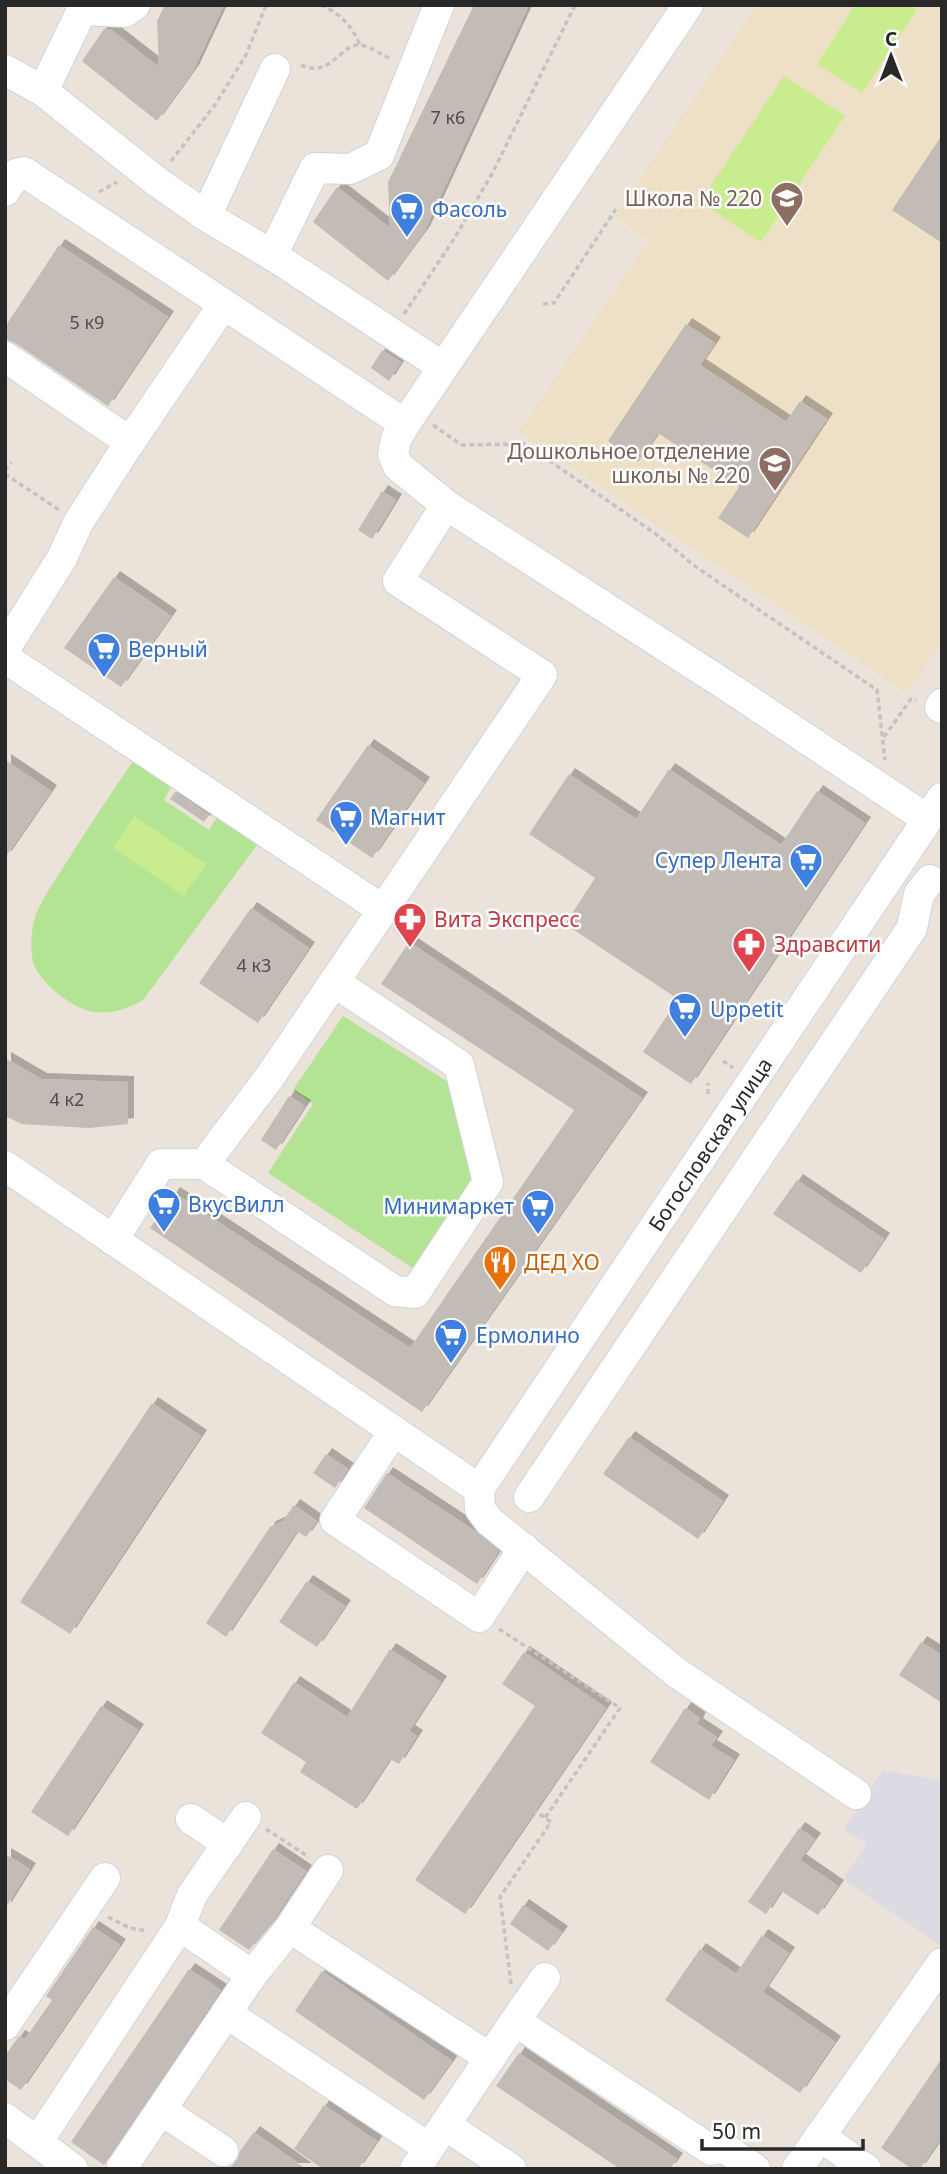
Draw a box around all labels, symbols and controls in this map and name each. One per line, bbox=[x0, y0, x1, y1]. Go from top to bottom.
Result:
north arrow bbox=[856, 21, 926, 91]
text: С bbox=[885, 26, 897, 52]
house number: 7 к6 bbox=[431, 105, 465, 129]
school or university icon: Школа № 220 bbox=[768, 179, 806, 228]
place label: Школа № 220 bbox=[625, 184, 762, 212]
supermarket icon: Фасоль bbox=[388, 190, 426, 239]
place label: Фасоль bbox=[432, 195, 507, 223]
house number: 5 к9 bbox=[70, 310, 104, 334]
place label: Дошкольное отделение школы № 220 bbox=[507, 437, 750, 489]
school or university icon: Дошкольное отделение школы № 220 bbox=[756, 444, 794, 493]
supermarket icon: Верный bbox=[85, 630, 123, 679]
place label: Верный bbox=[128, 635, 208, 663]
supermarket icon: Магнит bbox=[327, 798, 365, 847]
place label: Магнит bbox=[370, 803, 446, 831]
supermarket icon: Супер Лента bbox=[787, 841, 825, 890]
place label: Супер Лента bbox=[655, 846, 782, 874]
pharmacy icon: Вита Экспресс bbox=[391, 900, 429, 949]
place label: Вита Экспресс bbox=[434, 905, 580, 933]
pharmacy icon: Здравсити bbox=[730, 925, 768, 974]
place label: Здравсити bbox=[774, 930, 881, 958]
house number: 4 к3 bbox=[237, 953, 271, 977]
supermarket icon: Uppetit bbox=[666, 990, 704, 1039]
place label: Uppetit bbox=[710, 995, 784, 1023]
street label: Богословская улица bbox=[642, 1052, 778, 1237]
house number: 4 к2 bbox=[50, 1087, 84, 1111]
supermarket icon: ВкусВилл bbox=[145, 1185, 183, 1234]
supermarket icon: Минимаркет bbox=[519, 1187, 557, 1236]
place label: ВкусВилл bbox=[188, 1190, 285, 1218]
place label: Минимаркет bbox=[384, 1192, 514, 1220]
restaurant icon: ДЕД ХО bbox=[481, 1243, 519, 1292]
place label: ДЕД ХО bbox=[524, 1248, 600, 1276]
supermarket icon: Ермолино bbox=[432, 1316, 470, 1365]
place label: Ермолино bbox=[476, 1321, 580, 1349]
scale bar bbox=[702, 2108, 863, 2152]
text: 50 m bbox=[712, 2117, 761, 2145]

